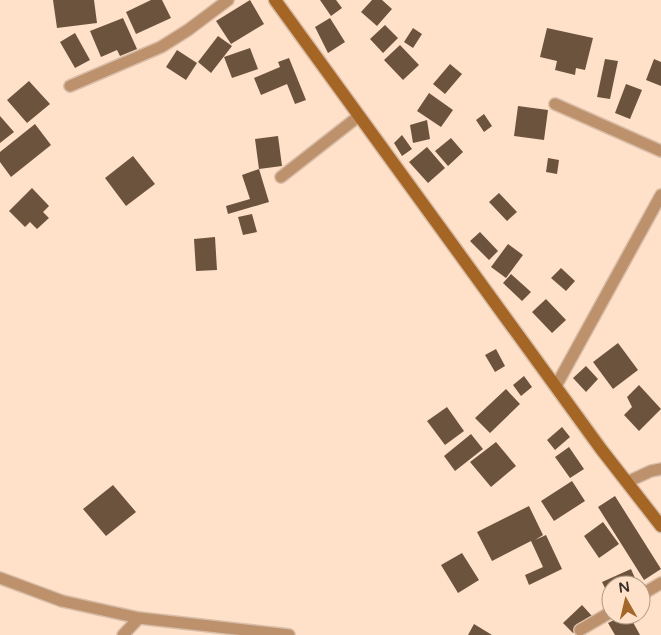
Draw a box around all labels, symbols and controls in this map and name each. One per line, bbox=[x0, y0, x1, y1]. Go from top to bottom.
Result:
north arrow bbox=[601, 575, 651, 625]
text: N bbox=[618, 578, 631, 597]

